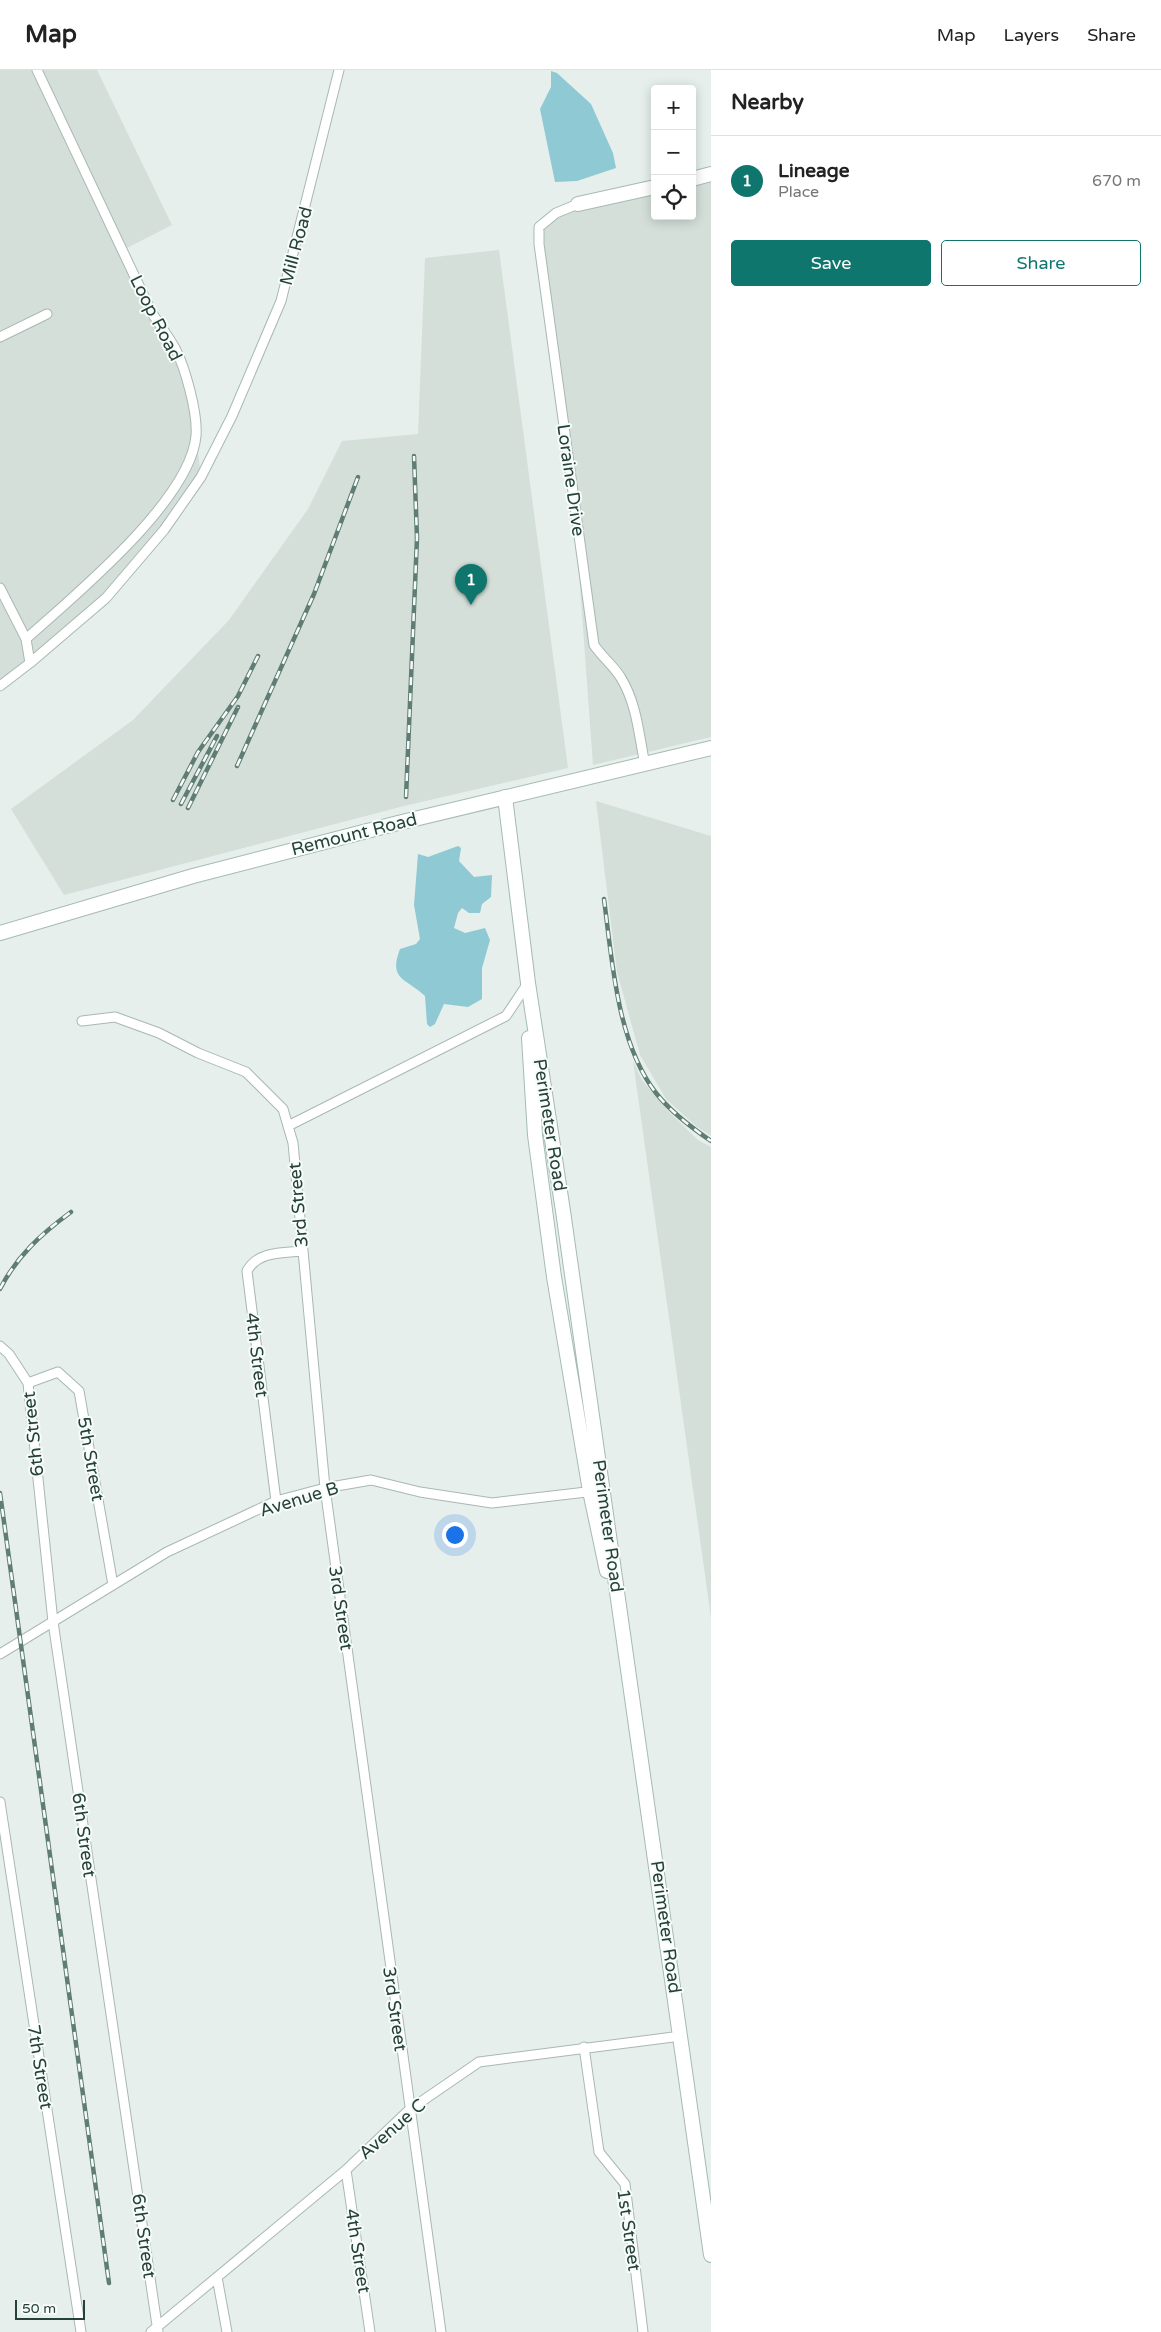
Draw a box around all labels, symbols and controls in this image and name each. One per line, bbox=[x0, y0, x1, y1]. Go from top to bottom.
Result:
text: Map bbox=[25, 20, 77, 49]
text: Map bbox=[937, 24, 976, 46]
text: Layers bbox=[1004, 24, 1059, 46]
text: Share bbox=[1087, 24, 1136, 46]
map controls bbox=[651, 85, 696, 220]
button: + bbox=[651, 85, 696, 130]
text: Nearby bbox=[731, 90, 804, 115]
button: − bbox=[651, 130, 696, 175]
text: Lineage bbox=[778, 160, 849, 182]
text: 1 bbox=[742, 171, 752, 191]
text: 670 m bbox=[1092, 171, 1141, 191]
button: locate bbox=[651, 175, 696, 220]
text: Place bbox=[778, 182, 819, 202]
street label: Mill Road bbox=[275, 204, 317, 288]
button: Save bbox=[731, 240, 931, 286]
button: Share bbox=[941, 240, 1141, 286]
street label: Loop Road bbox=[125, 271, 187, 365]
street label: Loraine Drive bbox=[552, 423, 590, 537]
pin: 1 bbox=[455, 564, 487, 605]
street label: Remount Road bbox=[289, 808, 419, 860]
street label: Perimeter Road bbox=[529, 1057, 571, 1193]
street label: 3rd Street bbox=[283, 1161, 313, 1249]
street label: 4th Street bbox=[241, 1311, 273, 1399]
street label: 6th Street bbox=[18, 1390, 48, 1478]
street label: 5th Street bbox=[73, 1415, 109, 1503]
street label: Perimeter Road bbox=[588, 1458, 628, 1594]
street label: Avenue B bbox=[257, 1477, 341, 1521]
your location bbox=[442, 1522, 468, 1548]
street label: 3rd Street bbox=[324, 1564, 358, 1652]
street label: 6th Street bbox=[67, 1791, 101, 1879]
street label: Perimeter Road bbox=[646, 1859, 686, 1995]
street label: 3rd Street bbox=[378, 1965, 412, 2053]
street label: 7th Street bbox=[22, 2023, 58, 2111]
street label: Avenue C bbox=[354, 2094, 430, 2164]
street label: 1st Street bbox=[612, 2187, 646, 2273]
street label: 6th Street bbox=[127, 2192, 161, 2280]
street label: 4th Street bbox=[340, 2207, 376, 2295]
scale bar bbox=[15, 2297, 85, 2320]
text: 50 m bbox=[22, 2300, 56, 2317]

